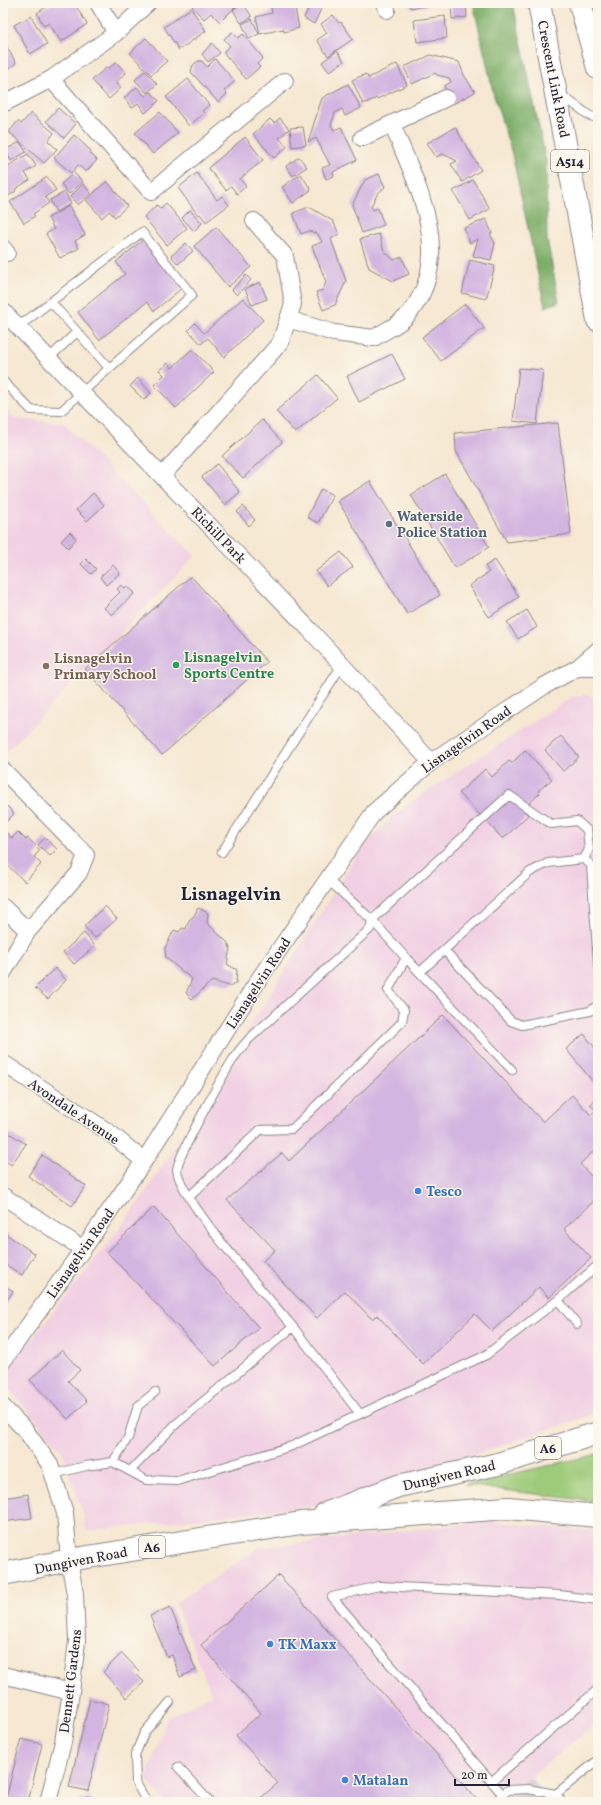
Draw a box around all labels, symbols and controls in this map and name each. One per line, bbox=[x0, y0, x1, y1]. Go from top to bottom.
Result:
street label: Crescent Link Road bbox=[532, 19, 573, 140]
road number: A514 bbox=[551, 150, 589, 172]
street label: Richill Park bbox=[186, 504, 250, 569]
place label: Waterside Police Station bbox=[397, 508, 487, 543]
marker: Waterside Police Station bbox=[384, 519, 394, 529]
place label: Lisnagelvin Sports Centre bbox=[184, 649, 274, 684]
place label: Lisnagelvin Primary School bbox=[54, 650, 157, 685]
marker: Lisnagelvin Sports Centre bbox=[171, 660, 181, 670]
marker: Lisnagelvin Primary School bbox=[41, 661, 51, 671]
street label: Lisnagelvin Road bbox=[418, 702, 516, 778]
district label: Lisnagelvin bbox=[181, 883, 281, 908]
street label: Lisnagelvin Road bbox=[222, 934, 296, 1033]
street label: Avondale Avenue bbox=[24, 1075, 123, 1150]
place label: Tesco bbox=[426, 1183, 462, 1202]
marker: Tesco bbox=[413, 1186, 423, 1196]
street label: Lisnagelvin Road bbox=[43, 1205, 119, 1303]
road number: A6 bbox=[535, 1437, 561, 1459]
street label: Dungiven Road bbox=[401, 1457, 498, 1496]
road number: A6 bbox=[139, 1536, 165, 1558]
street label: Dungiven Road bbox=[33, 1543, 130, 1580]
street label: Dennett Gardens bbox=[56, 1628, 87, 1734]
place label: TK Maxx bbox=[278, 1636, 337, 1655]
marker: TK Maxx bbox=[265, 1639, 275, 1649]
scale bar bbox=[455, 1761, 509, 1787]
text: 20 m bbox=[461, 1768, 488, 1784]
place label: Matalan bbox=[353, 1772, 409, 1791]
marker: Matalan bbox=[340, 1775, 350, 1785]

